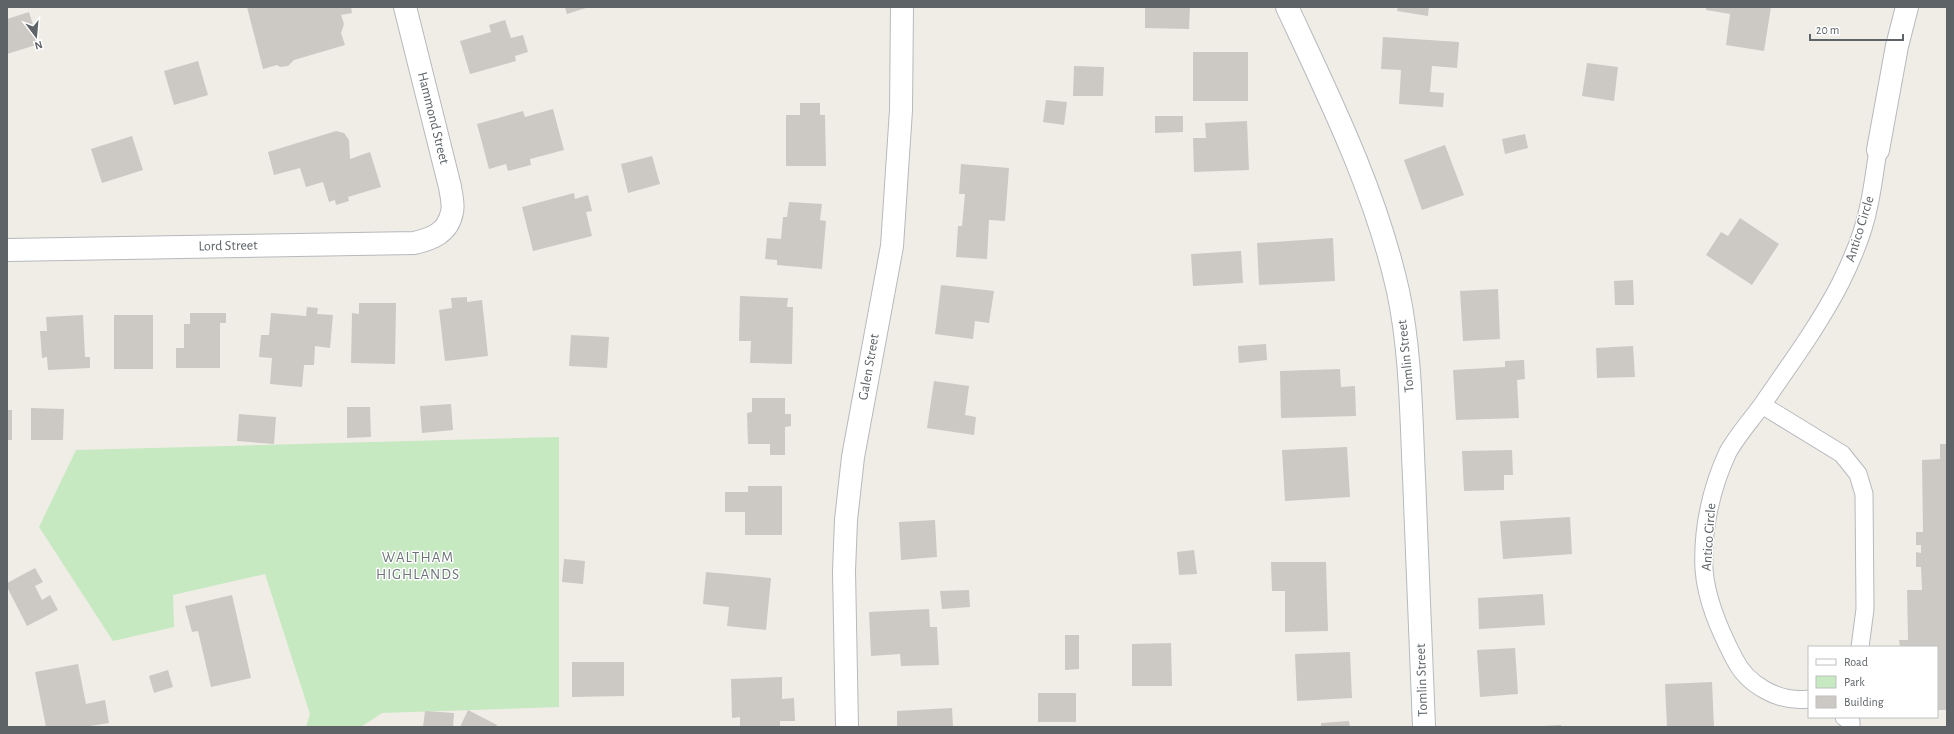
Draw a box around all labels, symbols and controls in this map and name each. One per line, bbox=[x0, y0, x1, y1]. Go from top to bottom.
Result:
north arrow bbox=[16, 16, 56, 56]
scale bar bbox=[1810, 16, 1903, 42]
text: 20 m bbox=[1816, 24, 1839, 36]
text: N bbox=[33, 39, 44, 51]
street label: Hammond Street bbox=[415, 71, 451, 166]
street label: Antico Circle bbox=[1843, 194, 1877, 264]
street label: Lord Street bbox=[198, 238, 258, 254]
street label: Tomlin Street bbox=[1395, 318, 1417, 393]
street label: Galen Street bbox=[856, 332, 882, 401]
street label: Antico Circle bbox=[1700, 503, 1718, 571]
district label: WALTHAM HIGHLANDS bbox=[376, 550, 460, 582]
street label: Tomlin Street bbox=[1414, 643, 1430, 717]
legend bbox=[1808, 646, 1938, 718]
text: Road bbox=[1844, 656, 1868, 668]
text: Park bbox=[1844, 676, 1865, 688]
text: Building bbox=[1844, 696, 1884, 708]

